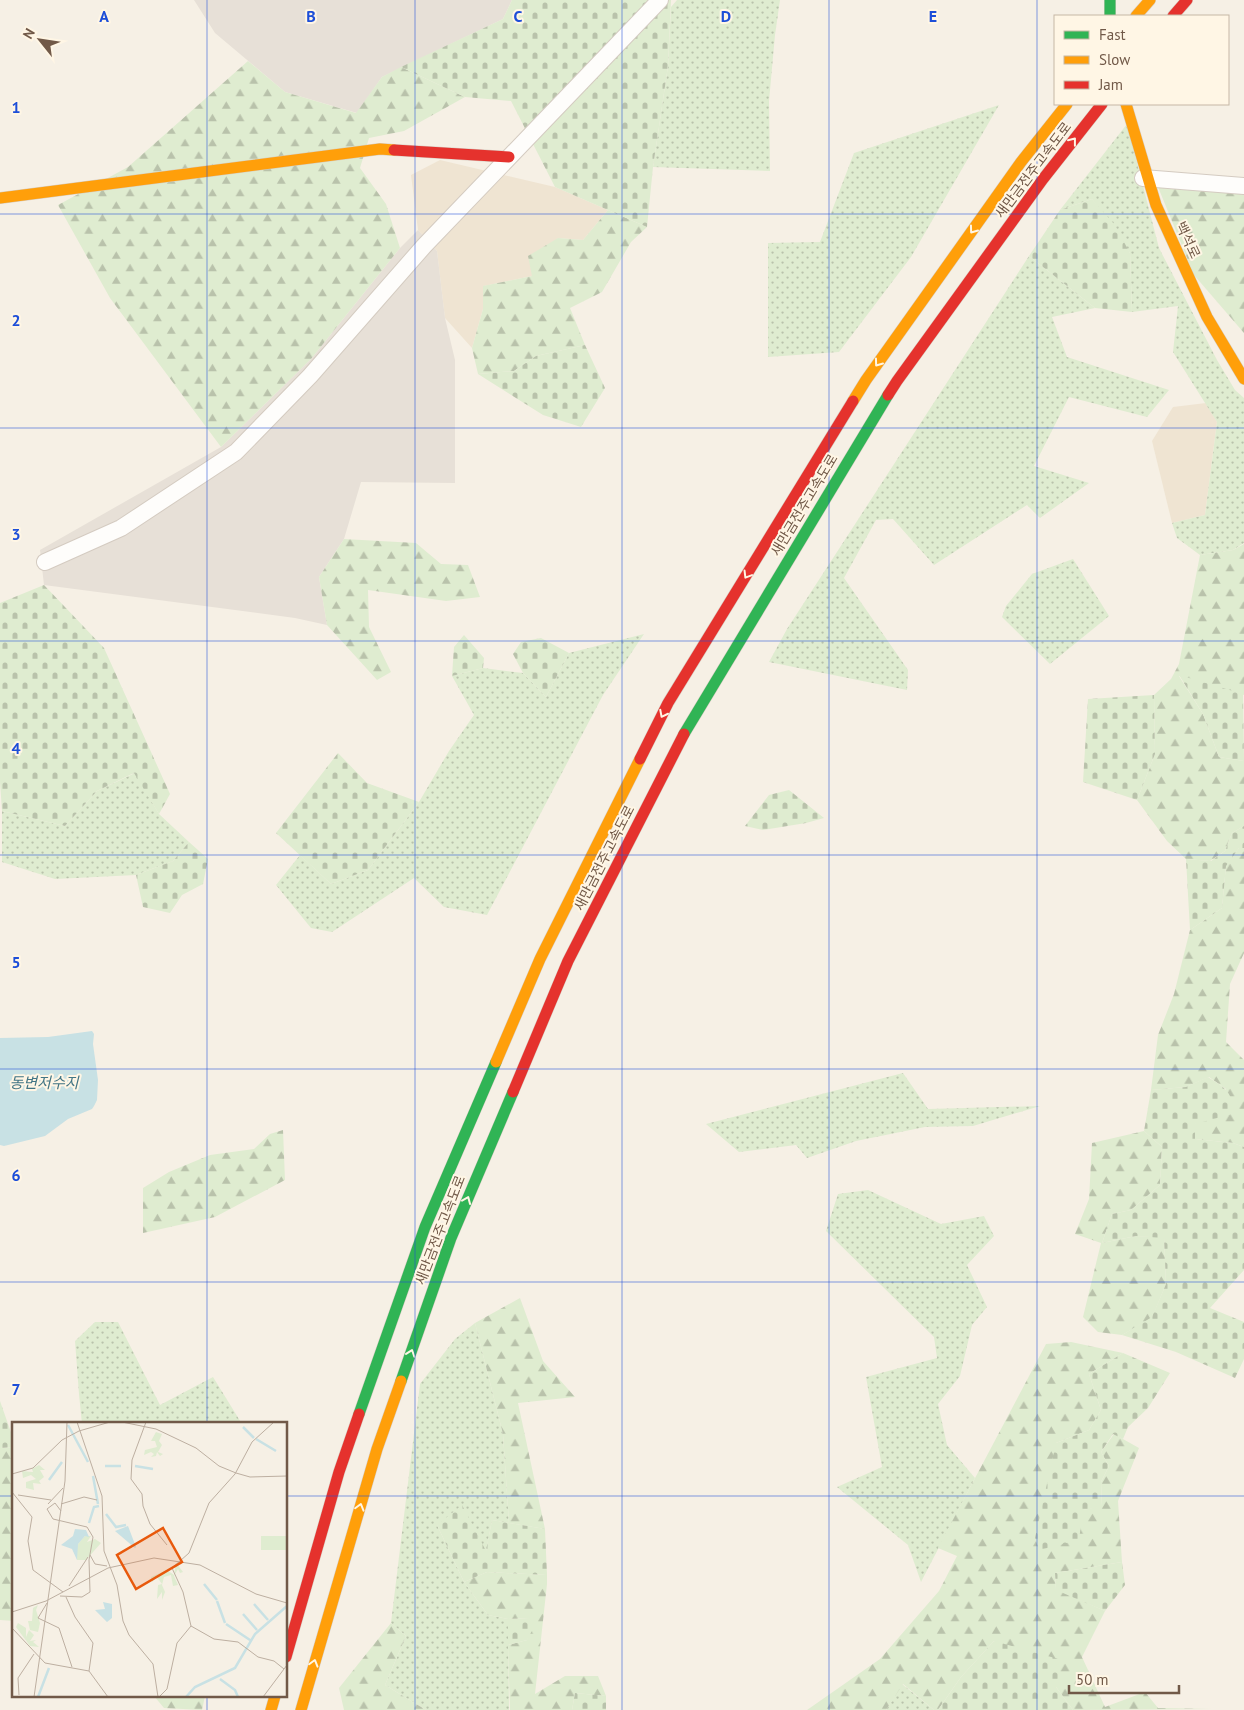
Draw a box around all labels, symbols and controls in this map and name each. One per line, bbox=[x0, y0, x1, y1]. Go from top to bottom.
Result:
text: A bbox=[99, 6, 109, 26]
text: B bbox=[306, 6, 316, 26]
text: C bbox=[514, 6, 523, 26]
text: D bbox=[721, 6, 731, 26]
text: E bbox=[929, 6, 937, 26]
north arrow bbox=[15, 15, 65, 65]
legend bbox=[1054, 15, 1229, 105]
text: N bbox=[19, 25, 39, 42]
text: Fast bbox=[1099, 25, 1126, 44]
text: Slow bbox=[1099, 50, 1130, 69]
text: Jam bbox=[1098, 75, 1123, 94]
text: 1 bbox=[11, 97, 21, 117]
street label: 새만금전주고속도로 bbox=[991, 118, 1075, 222]
one-way arrow bbox=[1067, 138, 1076, 147]
street label: 백석로 bbox=[1172, 219, 1204, 261]
one-way arrow bbox=[970, 225, 979, 234]
text: 2 bbox=[11, 310, 21, 330]
one-way arrow bbox=[875, 357, 884, 367]
street label: 새만금전주고속도로 bbox=[766, 451, 842, 559]
text: 3 bbox=[11, 524, 21, 544]
one-way arrow bbox=[743, 570, 753, 579]
one-way arrow bbox=[659, 709, 669, 718]
text: 4 bbox=[11, 738, 21, 758]
street label: 새만금전주고속도로 bbox=[570, 802, 638, 914]
text: 5 bbox=[11, 952, 21, 972]
water label: 동변저수지 bbox=[9, 1073, 80, 1092]
text: 6 bbox=[11, 1165, 21, 1185]
street label: 새만금전주고속도로 bbox=[411, 1173, 469, 1287]
one-way arrow bbox=[461, 1197, 471, 1205]
one-way arrow bbox=[405, 1349, 415, 1358]
text: 7 bbox=[11, 1379, 21, 1399]
inset map bbox=[12, 1422, 288, 1698]
one-way arrow bbox=[355, 1504, 365, 1512]
one-way arrow bbox=[309, 1660, 319, 1668]
scale bar bbox=[1069, 1662, 1179, 1694]
text: 50 m bbox=[1076, 1670, 1109, 1689]

